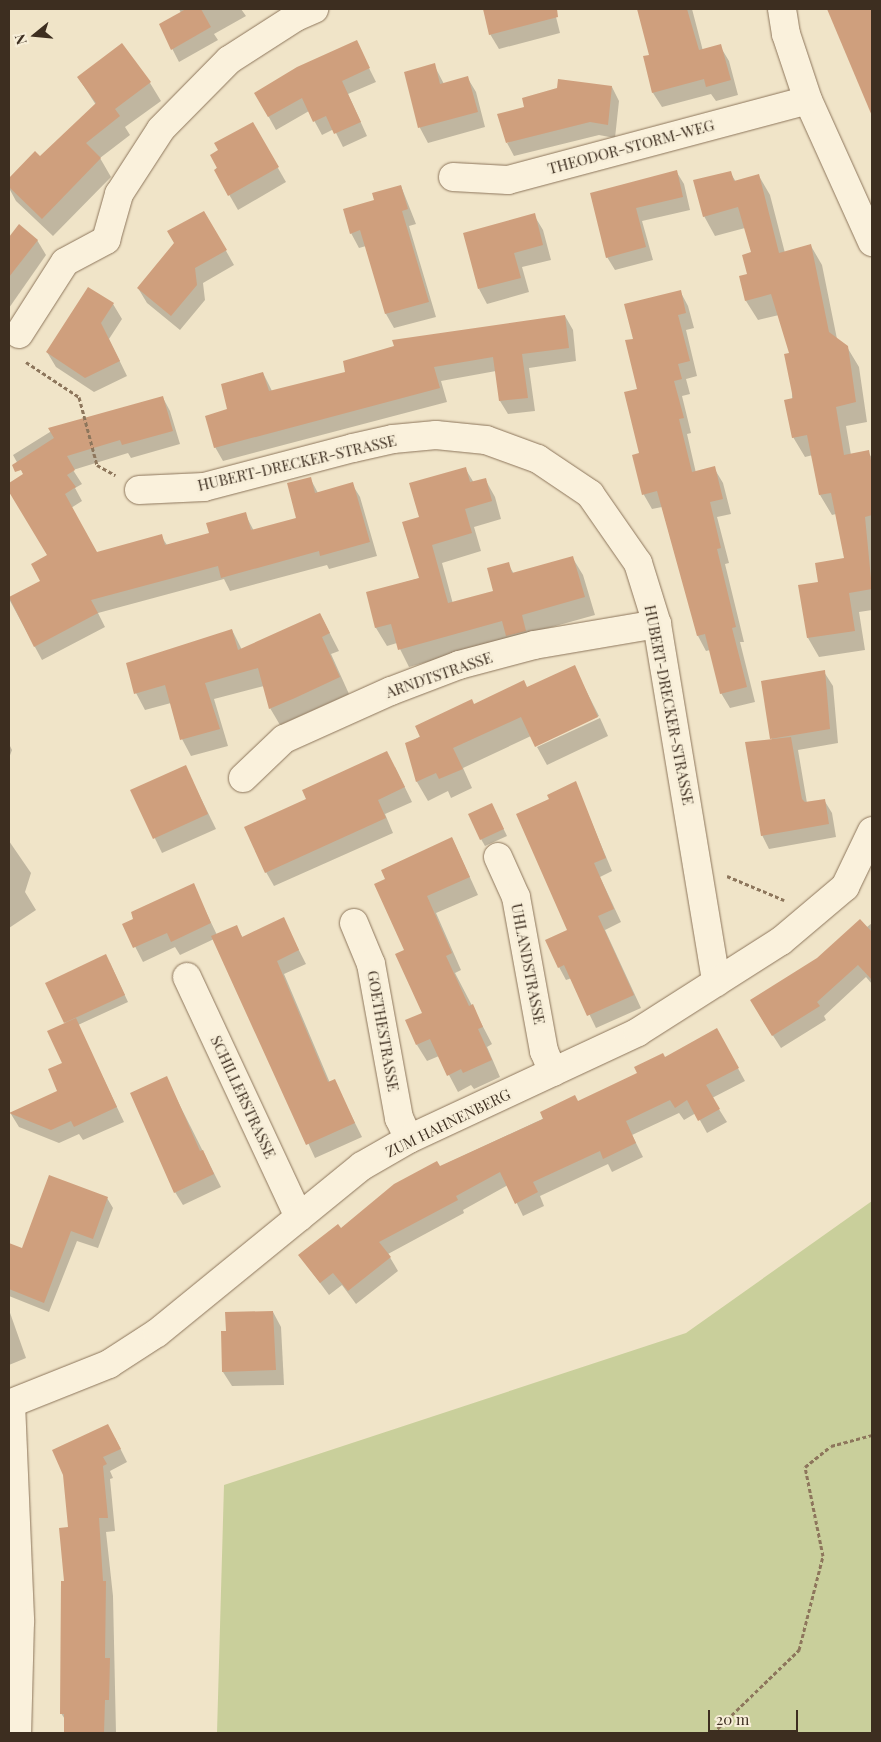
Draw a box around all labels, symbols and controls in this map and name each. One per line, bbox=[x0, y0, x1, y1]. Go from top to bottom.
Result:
north arrow bbox=[10, 10, 60, 60]
text: N bbox=[10, 32, 31, 47]
street label: THEODOR-STORM-WEG bbox=[546, 116, 716, 178]
street label: HUBERT-DRECKER-STRASSE bbox=[196, 431, 398, 495]
street label: HUBERT-DRECKER-STRASSE bbox=[641, 603, 697, 807]
street label: ARNDTSTRASSE bbox=[383, 648, 495, 702]
street label: UHLANDSTRASSE bbox=[507, 902, 549, 1026]
street label: GOETHESTRASSE bbox=[364, 969, 402, 1093]
street label: SCHILLERSTRASSE bbox=[207, 1033, 279, 1161]
street label: ZUM HAHNENBERG bbox=[383, 1085, 513, 1161]
scale bar bbox=[711, 1700, 801, 1732]
text: 20 m bbox=[716, 1709, 749, 1729]

